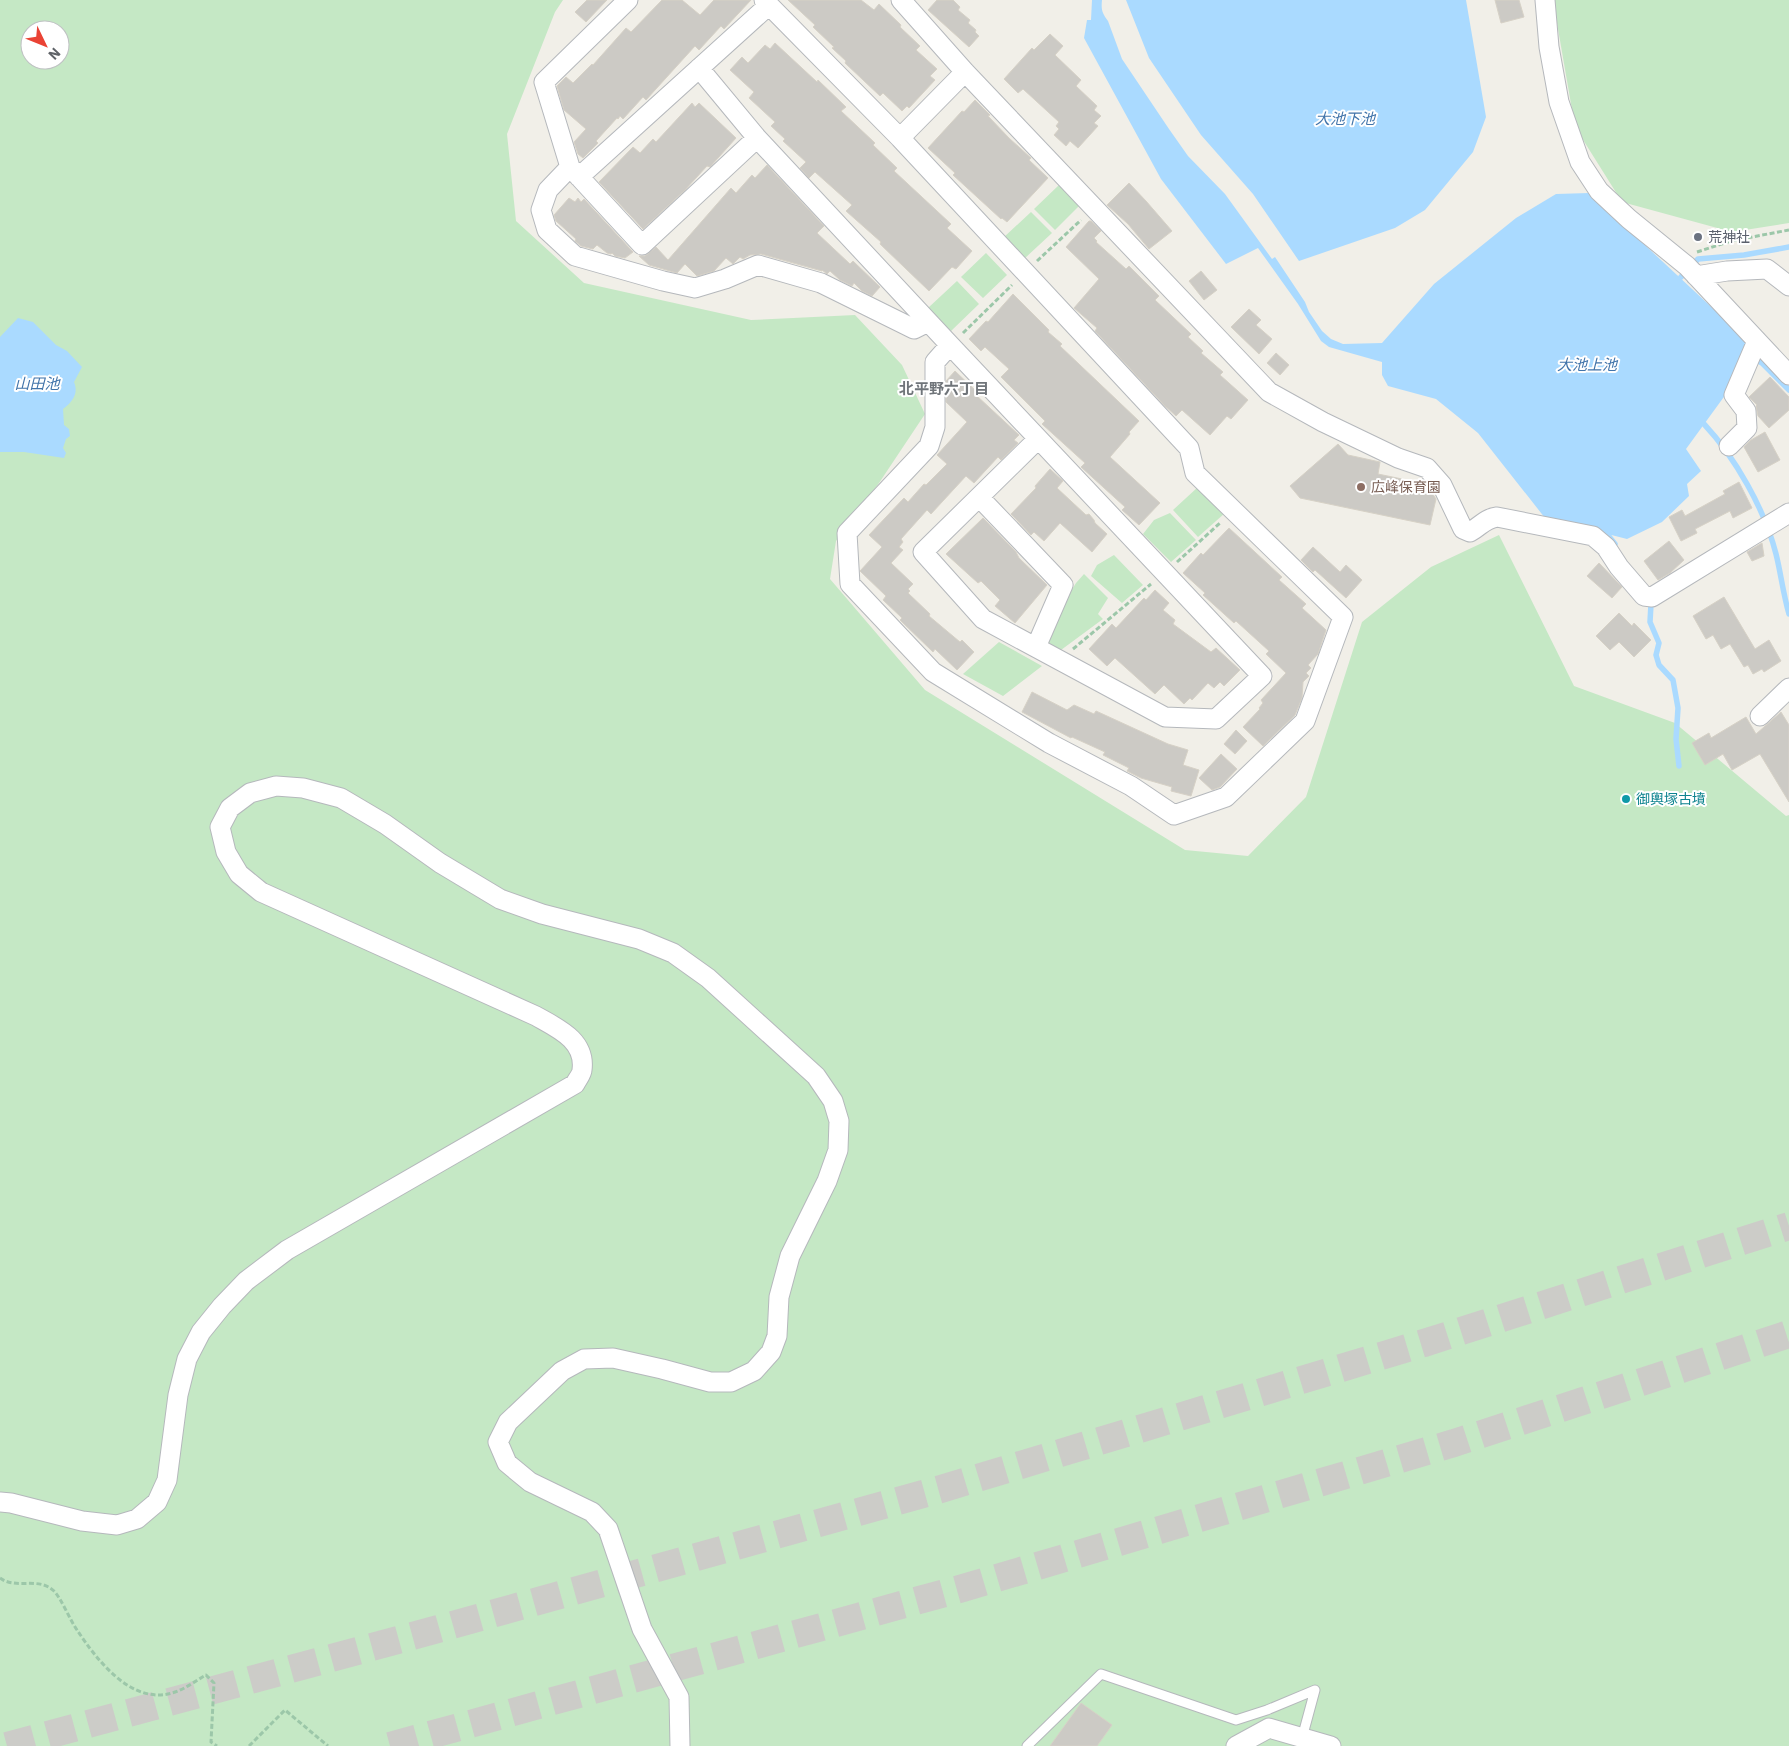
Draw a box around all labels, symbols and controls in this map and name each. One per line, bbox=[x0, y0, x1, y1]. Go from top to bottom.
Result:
north arrow bbox=[20, 20, 70, 70]
text: N bbox=[44, 44, 65, 64]
water label: 大池下池 bbox=[1315, 109, 1377, 128]
place label: 荒神社 bbox=[1708, 228, 1750, 246]
marker: 荒神社 bbox=[1692, 231, 1704, 243]
water label: 大池上池 bbox=[1557, 355, 1619, 374]
water label: 山田池 bbox=[14, 374, 61, 393]
district label: 北平野六丁目 bbox=[899, 379, 989, 398]
place label: 広峰保育園 bbox=[1371, 478, 1441, 496]
marker: 広峰保育園 bbox=[1355, 481, 1367, 493]
place label: 御輿塚古墳 bbox=[1636, 790, 1706, 808]
marker: 御輿塚古墳 bbox=[1620, 793, 1632, 805]

